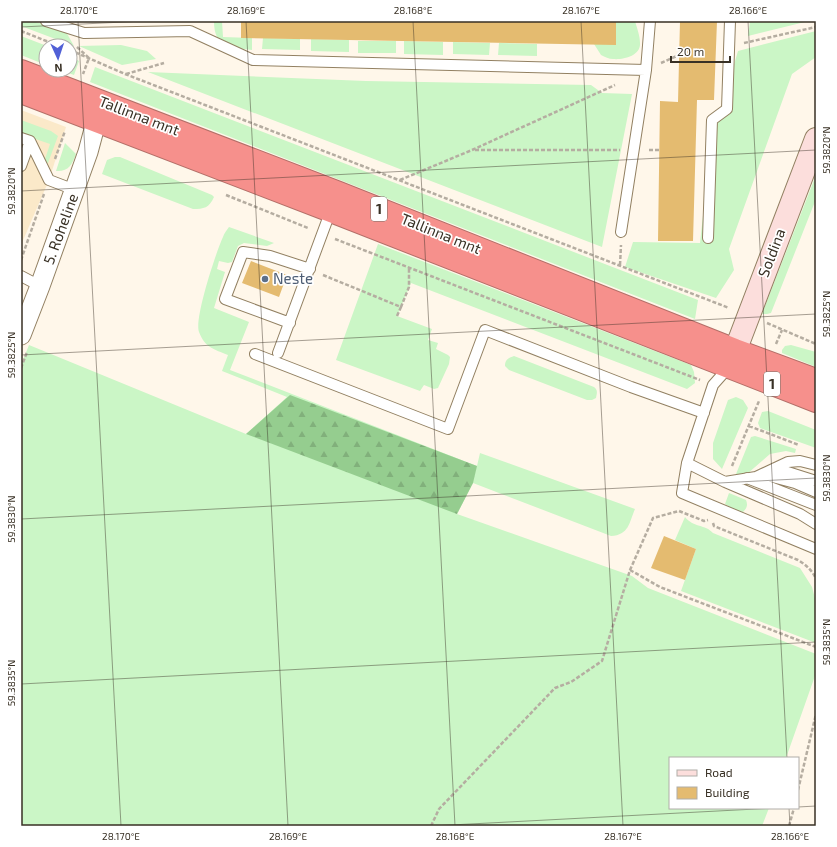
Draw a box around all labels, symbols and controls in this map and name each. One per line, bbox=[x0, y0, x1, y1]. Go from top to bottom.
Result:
text: 28.170°E bbox=[60, 4, 98, 16]
text: 28.169°E bbox=[227, 4, 265, 16]
text: 28.168°E bbox=[394, 4, 433, 16]
text: 28.167°E bbox=[562, 4, 600, 16]
text: 28.166°E bbox=[729, 4, 767, 16]
north arrow bbox=[38, 38, 78, 78]
scale bar bbox=[671, 38, 730, 64]
text: 20 m bbox=[677, 44, 704, 58]
text: N bbox=[54, 62, 63, 75]
street label: Tallinna mnt bbox=[97, 91, 182, 139]
text: 59.3820°N bbox=[820, 126, 832, 174]
text: 59.3820°N bbox=[5, 167, 17, 215]
street label: 5. Roheline bbox=[39, 191, 81, 267]
road number: 1 bbox=[371, 197, 387, 221]
street label: Tallinna mnt bbox=[399, 209, 484, 257]
street label: Soldina bbox=[754, 226, 789, 280]
place label: Neste bbox=[273, 269, 313, 287]
marker: Neste bbox=[260, 274, 270, 284]
text: 59.3825°N bbox=[820, 291, 832, 337]
text: 59.3825°N bbox=[5, 332, 17, 378]
road number: 1 bbox=[764, 372, 780, 396]
text: 59.3830°N bbox=[820, 454, 832, 502]
text: 59.3830°N bbox=[5, 495, 17, 543]
text: 59.3835°N bbox=[820, 619, 832, 665]
text: 59.3835°N bbox=[5, 660, 17, 706]
legend bbox=[669, 757, 799, 809]
text: Road bbox=[705, 765, 733, 779]
text: Building bbox=[705, 785, 750, 799]
text: 28.170°E bbox=[102, 830, 140, 842]
text: 28.169°E bbox=[269, 830, 307, 842]
text: 28.168°E bbox=[436, 830, 475, 842]
text: 28.167°E bbox=[604, 830, 642, 842]
text: 28.166°E bbox=[771, 830, 809, 842]

